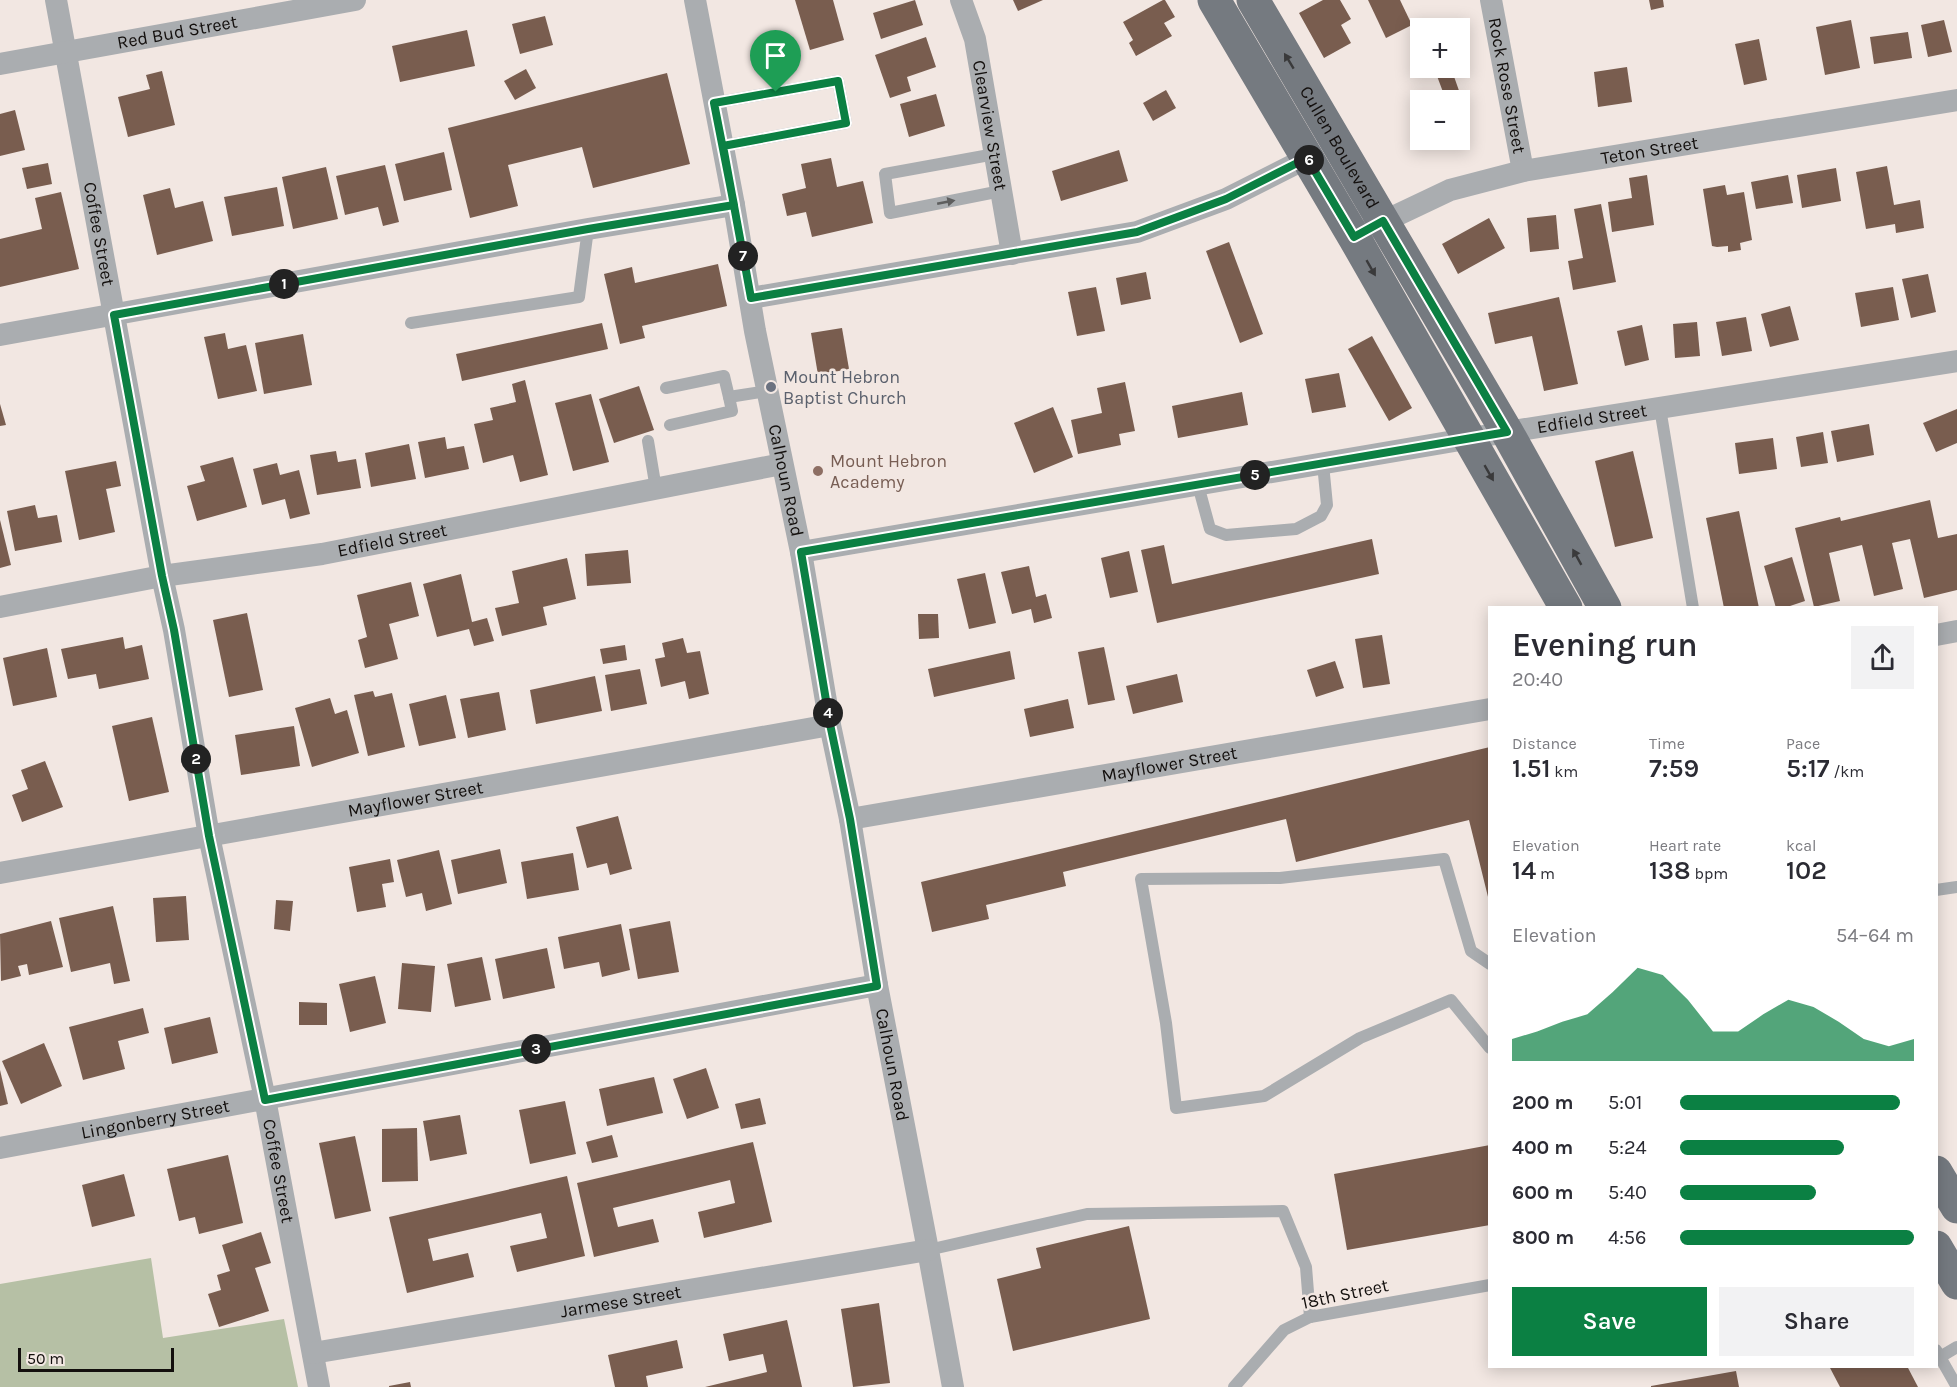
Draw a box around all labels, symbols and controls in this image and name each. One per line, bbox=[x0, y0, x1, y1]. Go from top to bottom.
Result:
street label: Red Bud Street bbox=[115, 10, 239, 54]
street label: Rock Rose Street bbox=[1484, 16, 1531, 156]
map controls bbox=[1410, 18, 1470, 150]
button: + bbox=[1410, 18, 1470, 78]
pin bbox=[750, 30, 801, 92]
icon: arrive bbox=[759, 39, 792, 72]
one-way arrow bbox=[1284, 53, 1295, 69]
street label: Clearview Street bbox=[968, 58, 1012, 193]
street label: Cullen Boulevard bbox=[1295, 82, 1384, 213]
button: − bbox=[1410, 90, 1470, 150]
street label: Teton Street bbox=[1599, 131, 1700, 169]
pin: 6 bbox=[1294, 145, 1324, 175]
text: 6 bbox=[1304, 150, 1314, 169]
street label: Coffee Street bbox=[79, 180, 119, 288]
one-way arrow bbox=[936, 197, 955, 206]
pin: 7 bbox=[728, 241, 758, 271]
text: 7 bbox=[739, 246, 747, 265]
one-way arrow bbox=[1366, 260, 1376, 277]
pin: 1 bbox=[269, 269, 299, 299]
text: 1 bbox=[281, 274, 287, 293]
place label: Mount Hebron Baptist Church bbox=[783, 366, 907, 409]
marker: Mount Hebron Baptist Church bbox=[764, 380, 778, 394]
street label: Edfield Street bbox=[1535, 399, 1649, 438]
street label: Calhoun Road bbox=[764, 422, 809, 539]
place label: Mount Hebron Academy bbox=[830, 450, 947, 493]
pin: 5 bbox=[1240, 460, 1270, 490]
marker: Mount Hebron Academy bbox=[811, 464, 825, 478]
text: 5 bbox=[1250, 465, 1260, 484]
one-way arrow bbox=[1484, 465, 1494, 482]
street label: Edfield Street bbox=[336, 519, 449, 562]
one-way arrow bbox=[1572, 548, 1582, 565]
text: Evening run bbox=[1512, 626, 1698, 664]
button: share bbox=[1851, 626, 1914, 689]
text: 20:40 bbox=[1512, 668, 1563, 691]
pin: 4 bbox=[813, 698, 843, 728]
text: 4 bbox=[823, 703, 833, 722]
text: Distance bbox=[1512, 734, 1577, 753]
text: Time bbox=[1649, 734, 1685, 753]
text: Pace bbox=[1786, 734, 1820, 753]
street label: Mayflower Street bbox=[1100, 742, 1239, 787]
pin: 2 bbox=[181, 744, 211, 774]
text: 2 bbox=[191, 749, 201, 768]
text: 1.51 bbox=[1512, 753, 1551, 784]
text: 7:59 bbox=[1649, 753, 1699, 784]
text: 5:17 bbox=[1786, 753, 1830, 784]
text: km bbox=[1551, 762, 1578, 781]
text: /km bbox=[1830, 762, 1864, 781]
street label: Mayflower Street bbox=[346, 776, 485, 822]
text: Elevation bbox=[1512, 836, 1580, 855]
text: Heart rate bbox=[1649, 836, 1721, 855]
text: kcal bbox=[1786, 836, 1817, 855]
text: 14 bbox=[1512, 855, 1536, 886]
text: 138 bbox=[1649, 855, 1691, 886]
text: 102 bbox=[1786, 855, 1827, 886]
text: m bbox=[1536, 864, 1555, 883]
text: bpm bbox=[1691, 864, 1728, 883]
text: Elevation bbox=[1512, 924, 1597, 947]
text: 54–64 m bbox=[1836, 924, 1914, 947]
street label: Calhoun Road bbox=[871, 1007, 914, 1123]
pin: 3 bbox=[521, 1034, 551, 1064]
text: 3 bbox=[531, 1039, 541, 1058]
text: 200 m bbox=[1512, 1091, 1573, 1114]
text: 5:01 bbox=[1608, 1091, 1642, 1114]
street label: Lingonberry Street bbox=[79, 1095, 232, 1144]
street label: Coffee Street bbox=[258, 1117, 299, 1225]
text: 400 m bbox=[1512, 1136, 1573, 1159]
text: 5:24 bbox=[1608, 1136, 1647, 1159]
text: 600 m bbox=[1512, 1181, 1573, 1204]
text: 5:40 bbox=[1608, 1181, 1647, 1204]
text: 800 m bbox=[1512, 1226, 1574, 1249]
text: 4:56 bbox=[1608, 1226, 1647, 1249]
street label: 18th Street bbox=[1300, 1274, 1391, 1314]
street label: Jarmese Street bbox=[559, 1280, 683, 1322]
button: Save bbox=[1512, 1287, 1707, 1356]
button: Share bbox=[1719, 1287, 1914, 1356]
scale bar bbox=[18, 1345, 174, 1372]
text: 50 m bbox=[27, 1349, 64, 1368]

